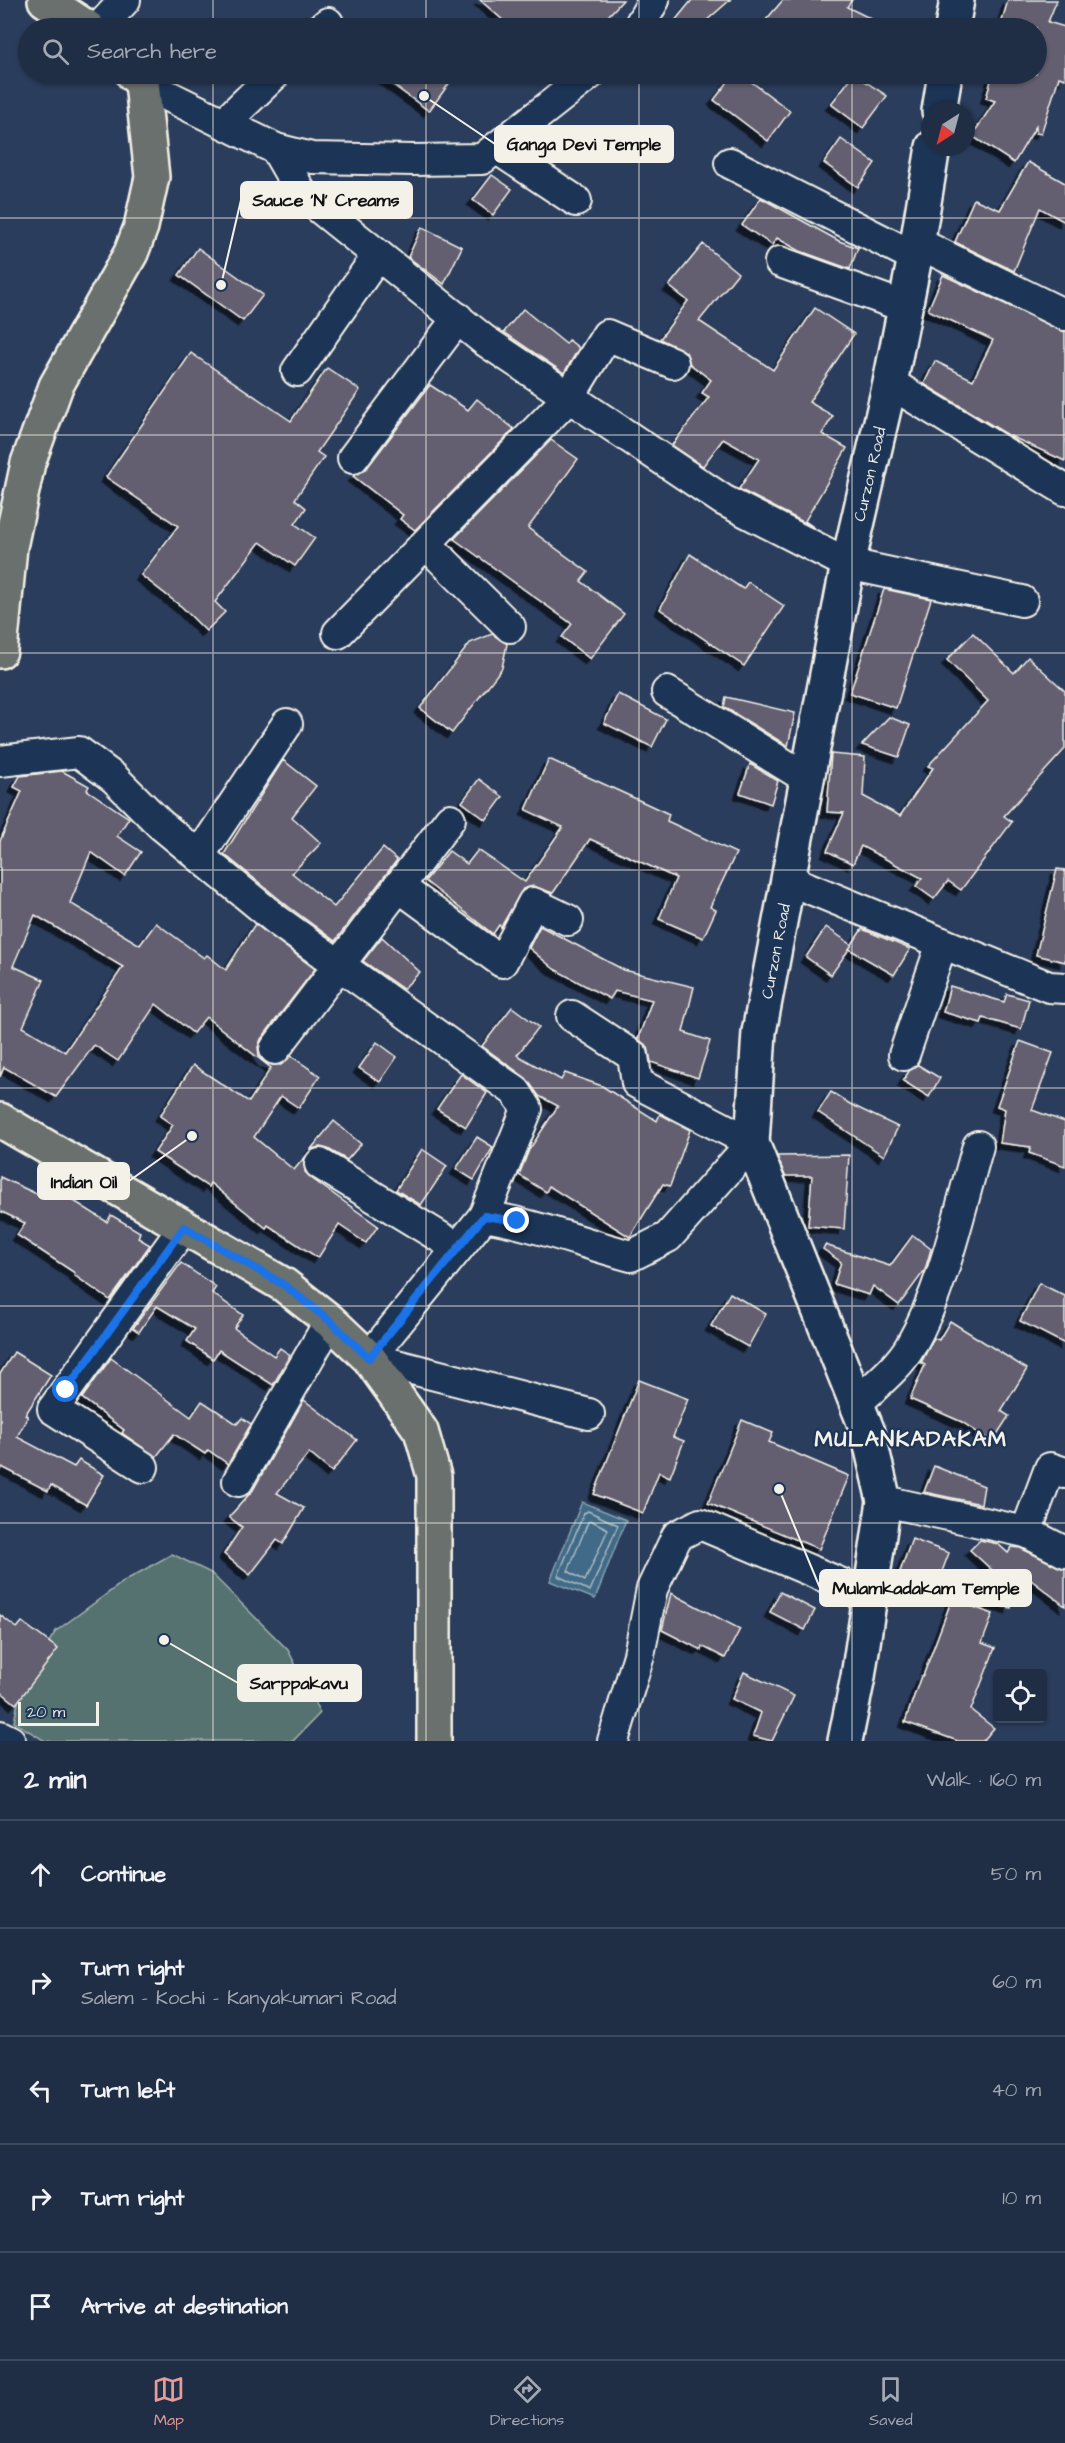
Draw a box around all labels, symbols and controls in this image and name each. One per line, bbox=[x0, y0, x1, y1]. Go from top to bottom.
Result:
search box bbox=[18, 18, 1047, 84]
icon: search bbox=[39, 35, 72, 68]
text: Search here bbox=[87, 36, 217, 67]
north arrow bbox=[921, 102, 975, 156]
callout: Ganga Devi Temple bbox=[495, 126, 673, 162]
text: Ganga Devi Temple bbox=[507, 132, 662, 158]
callout: Sauce 'N' Creams bbox=[241, 182, 412, 218]
text: Sauce 'N' Creams bbox=[251, 188, 400, 213]
street label: Curzon Road bbox=[848, 425, 892, 524]
street label: Curzon Road bbox=[756, 902, 796, 1001]
callout: Indian Oil bbox=[38, 1163, 129, 1199]
text: Indian Oil bbox=[51, 1170, 117, 1195]
route end bbox=[503, 1207, 529, 1233]
route start bbox=[52, 1376, 78, 1402]
district label: MULANKADAKAM bbox=[814, 1424, 1008, 1455]
callout: Mulamkadakam Temple bbox=[820, 1570, 1031, 1606]
text: Mulamkadakam Temple bbox=[832, 1576, 1020, 1601]
callout: Sarppakavu bbox=[238, 1665, 361, 1701]
map controls bbox=[993, 1669, 1047, 1723]
button: locate bbox=[993, 1669, 1047, 1723]
text: Sarppakavu bbox=[249, 1671, 348, 1696]
scale bar bbox=[18, 1699, 99, 1726]
text: 20 m bbox=[27, 1701, 65, 1723]
text: 2 min bbox=[24, 1762, 86, 1798]
text: Walk · 160 m bbox=[926, 1766, 1041, 1794]
icon: ahead bbox=[24, 1858, 57, 1891]
text: Continue bbox=[81, 1859, 166, 1890]
text: 50 m bbox=[991, 1860, 1041, 1888]
text: Turn right bbox=[81, 1953, 184, 1984]
icon: right bbox=[24, 1966, 57, 1999]
text: 60 m bbox=[992, 1968, 1041, 1996]
text: Salem - Kochi - Kanyakumari Road bbox=[81, 1984, 397, 2012]
icon: left bbox=[24, 2074, 57, 2107]
text: Turn left bbox=[81, 2075, 175, 2106]
text: 40 m bbox=[991, 2076, 1041, 2104]
icon: right bbox=[24, 2182, 57, 2215]
text: Turn right bbox=[81, 2183, 184, 2214]
text: 10 m bbox=[1002, 2184, 1041, 2212]
icon: arrive bbox=[24, 2290, 57, 2323]
text: Arrive at destination bbox=[81, 2291, 288, 2322]
tab: Map bbox=[152, 2373, 185, 2431]
tab: Directions bbox=[490, 2373, 564, 2431]
tab: Saved bbox=[869, 2373, 913, 2431]

